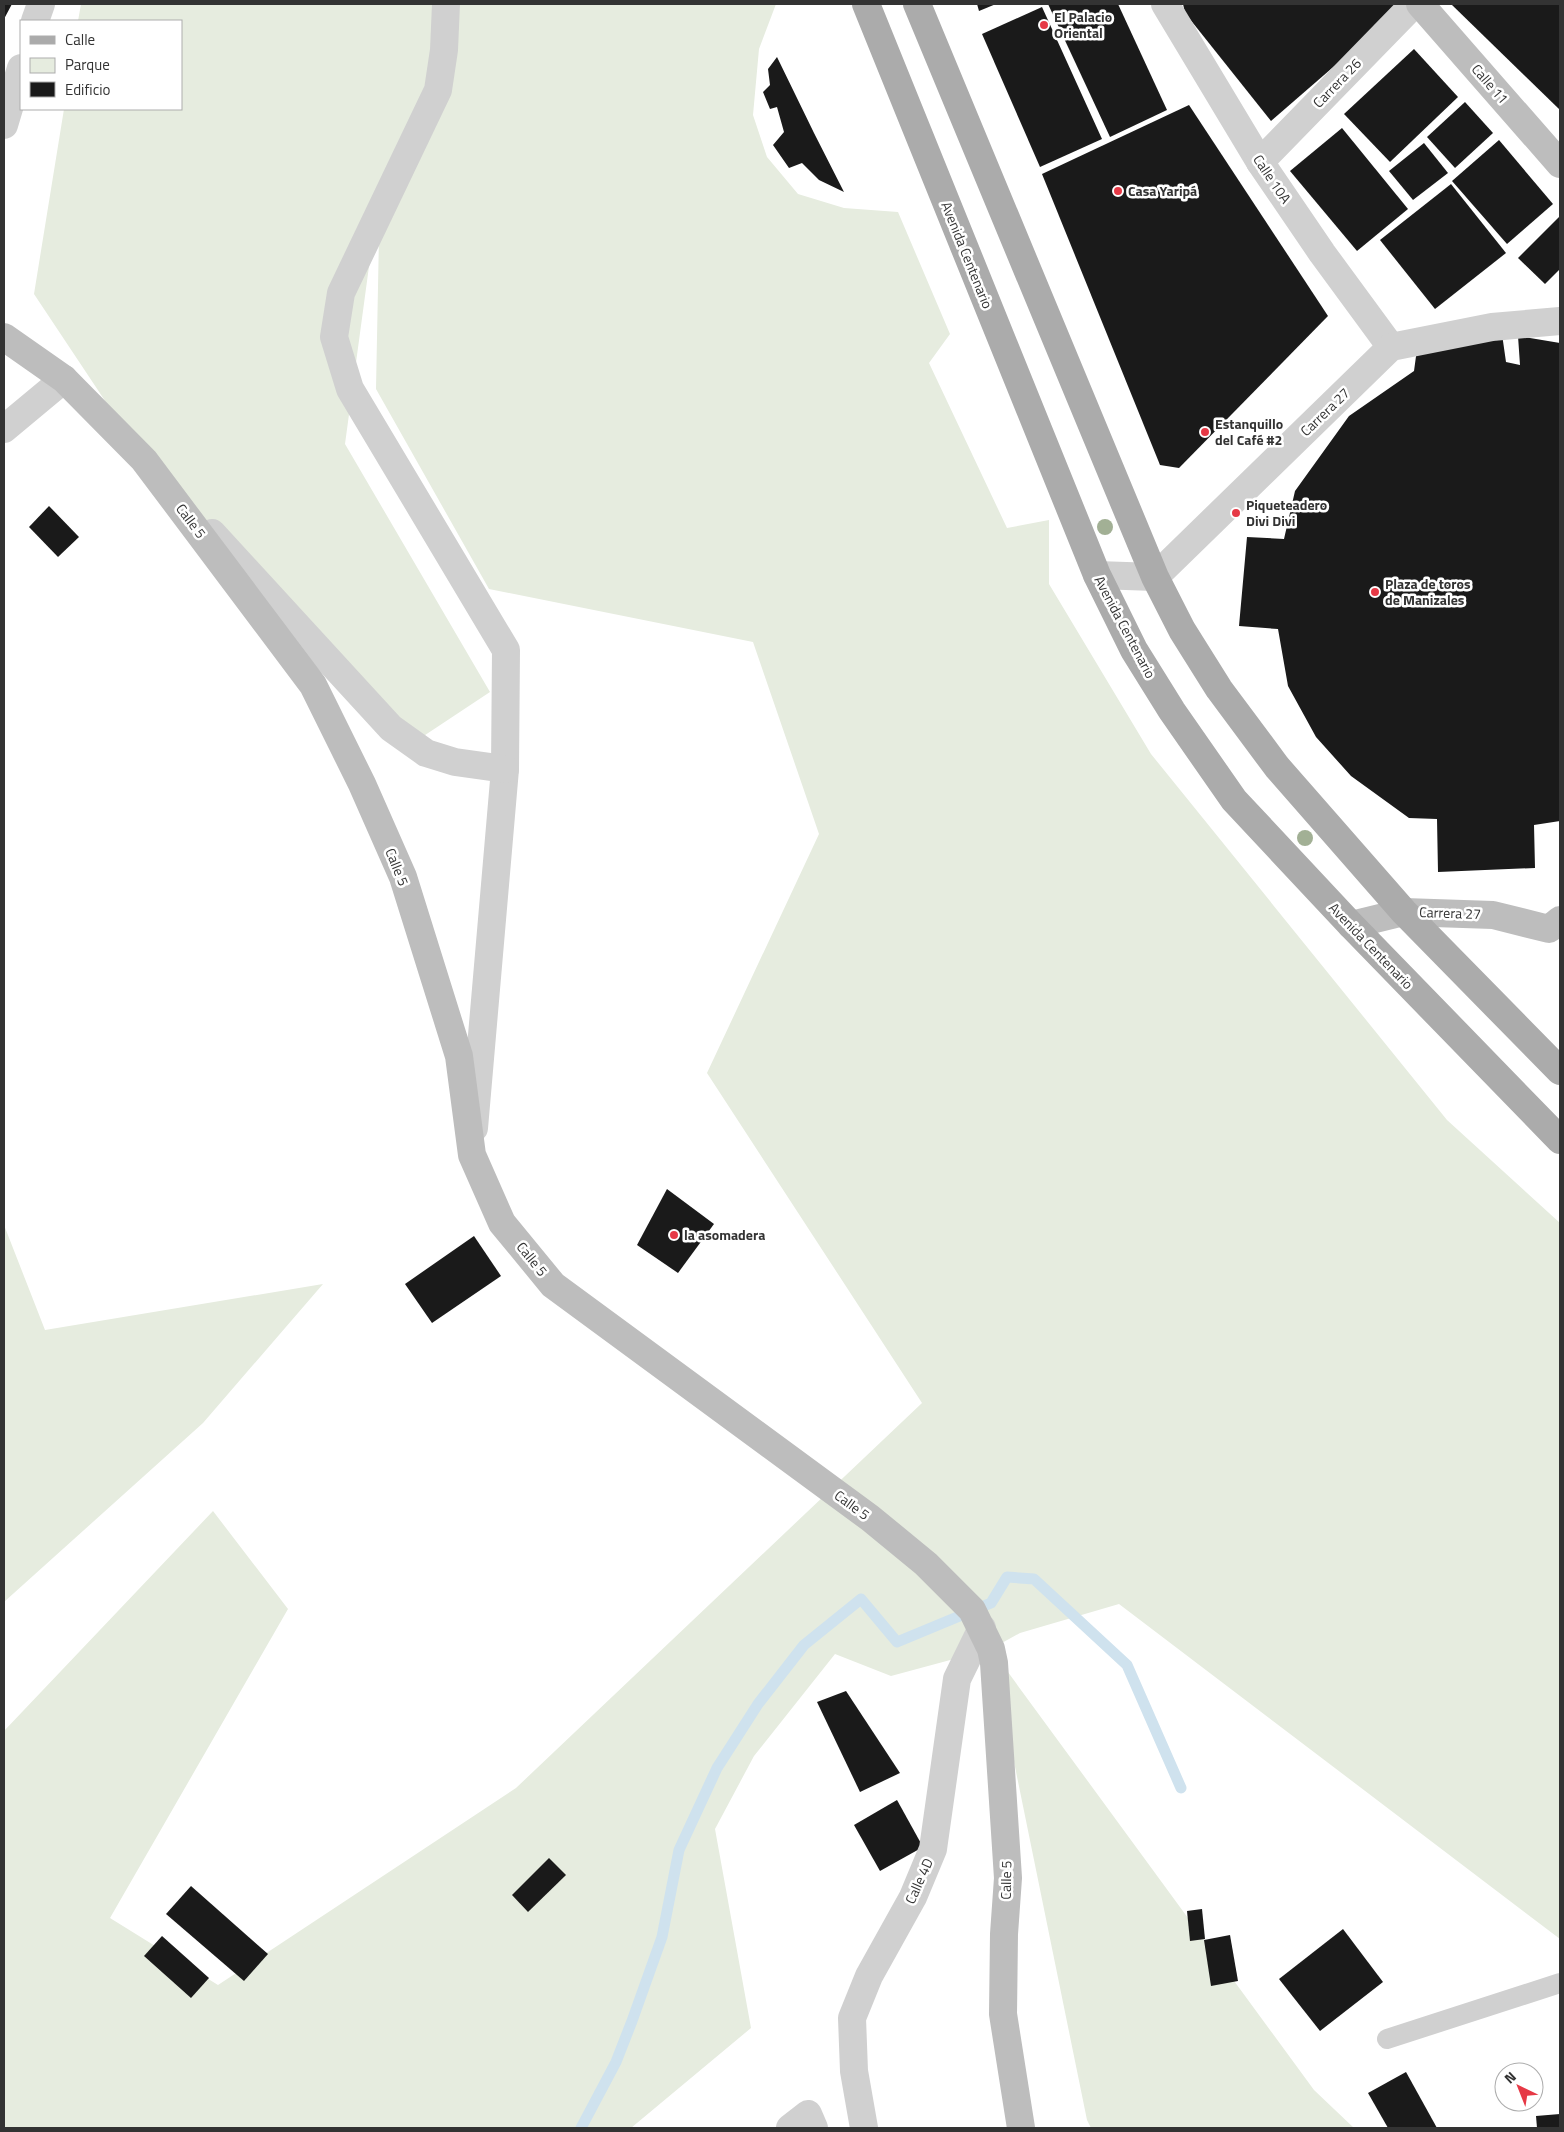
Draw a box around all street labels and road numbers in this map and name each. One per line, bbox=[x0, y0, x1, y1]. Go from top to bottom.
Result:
street label: Carrera 26 bbox=[1308, 53, 1366, 112]
street label: Calle 11 bbox=[1467, 59, 1514, 108]
street label: Calle 10A bbox=[1248, 150, 1297, 208]
street label: Avenida Centenario bbox=[936, 198, 998, 311]
street label: Carrera 27 bbox=[1295, 383, 1354, 441]
street label: Calle 5 bbox=[171, 499, 212, 543]
street label: Avenida Centenario bbox=[1089, 572, 1161, 682]
street label: Calle 5 bbox=[380, 845, 415, 889]
street label: Avenida Centenario bbox=[1324, 897, 1418, 994]
street label: Carrera 27 bbox=[1419, 901, 1481, 924]
street label: Calle 5 bbox=[512, 1237, 553, 1281]
street label: Calle 5 bbox=[830, 1485, 874, 1525]
street label: Calle 4D bbox=[899, 1855, 938, 1907]
street label: Calle 5 bbox=[995, 1860, 1016, 1900]

